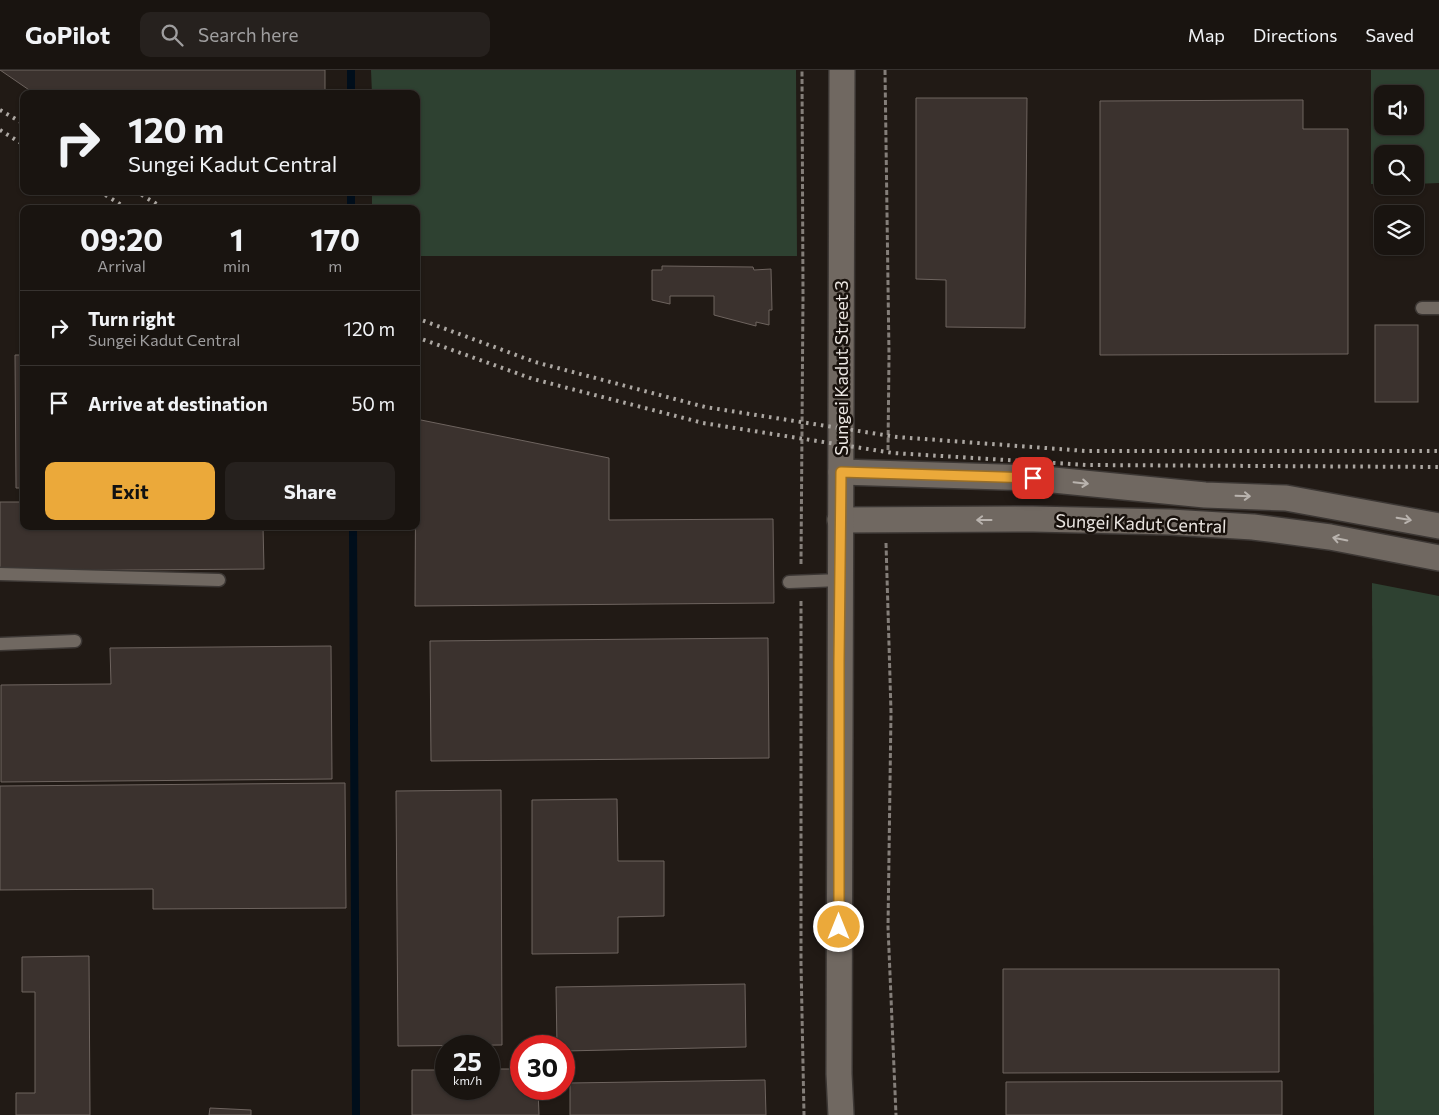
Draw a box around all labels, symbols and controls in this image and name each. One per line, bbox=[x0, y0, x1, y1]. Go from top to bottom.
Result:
search box bbox=[140, 12, 490, 57]
text: GoPilot bbox=[25, 20, 110, 49]
icon: search bbox=[158, 21, 186, 49]
text: Search here bbox=[198, 23, 299, 46]
text: Map bbox=[1188, 24, 1225, 46]
text: Directions bbox=[1253, 24, 1337, 46]
text: Saved bbox=[1365, 24, 1414, 46]
map controls bbox=[1374, 85, 1424, 255]
button: sound bbox=[1374, 85, 1424, 135]
text: 120 m bbox=[128, 107, 224, 150]
icon: right bbox=[45, 110, 110, 175]
button: search bbox=[1374, 145, 1424, 195]
text: Sungei Kadut Central bbox=[128, 150, 337, 177]
button: layers bbox=[1374, 205, 1424, 255]
text: 09:20 bbox=[80, 220, 163, 257]
text: 1 bbox=[230, 220, 243, 257]
text: 170 bbox=[310, 220, 360, 257]
text: Arrival bbox=[97, 256, 146, 275]
text: min bbox=[223, 256, 250, 275]
text: m bbox=[328, 256, 342, 275]
street label: Sungei Kadut Street 3 bbox=[830, 280, 852, 456]
text: Turn right bbox=[88, 307, 175, 330]
icon: right bbox=[45, 314, 73, 342]
text: 120 m bbox=[344, 317, 395, 340]
text: Sungei Kadut Central bbox=[88, 330, 240, 349]
icon: arrive bbox=[45, 389, 73, 417]
text: Arrive at destination bbox=[88, 392, 268, 415]
text: 50 m bbox=[351, 392, 395, 415]
pin bbox=[1012, 457, 1054, 499]
button: Exit bbox=[45, 462, 215, 520]
button: Share bbox=[225, 462, 395, 520]
icon: arrive bbox=[1019, 464, 1047, 492]
one-way arrow bbox=[1073, 478, 1089, 488]
one-way arrow bbox=[1235, 492, 1251, 501]
street label: Sungei Kadut Central bbox=[1055, 509, 1227, 537]
one-way arrow bbox=[976, 515, 992, 525]
one-way arrow bbox=[1395, 515, 1411, 525]
one-way arrow bbox=[1332, 533, 1348, 543]
position arrow bbox=[812, 900, 864, 952]
speed limit sign: 30 bbox=[510, 1035, 575, 1100]
text: 25 bbox=[453, 1046, 482, 1076]
text: km/h bbox=[453, 1073, 482, 1087]

